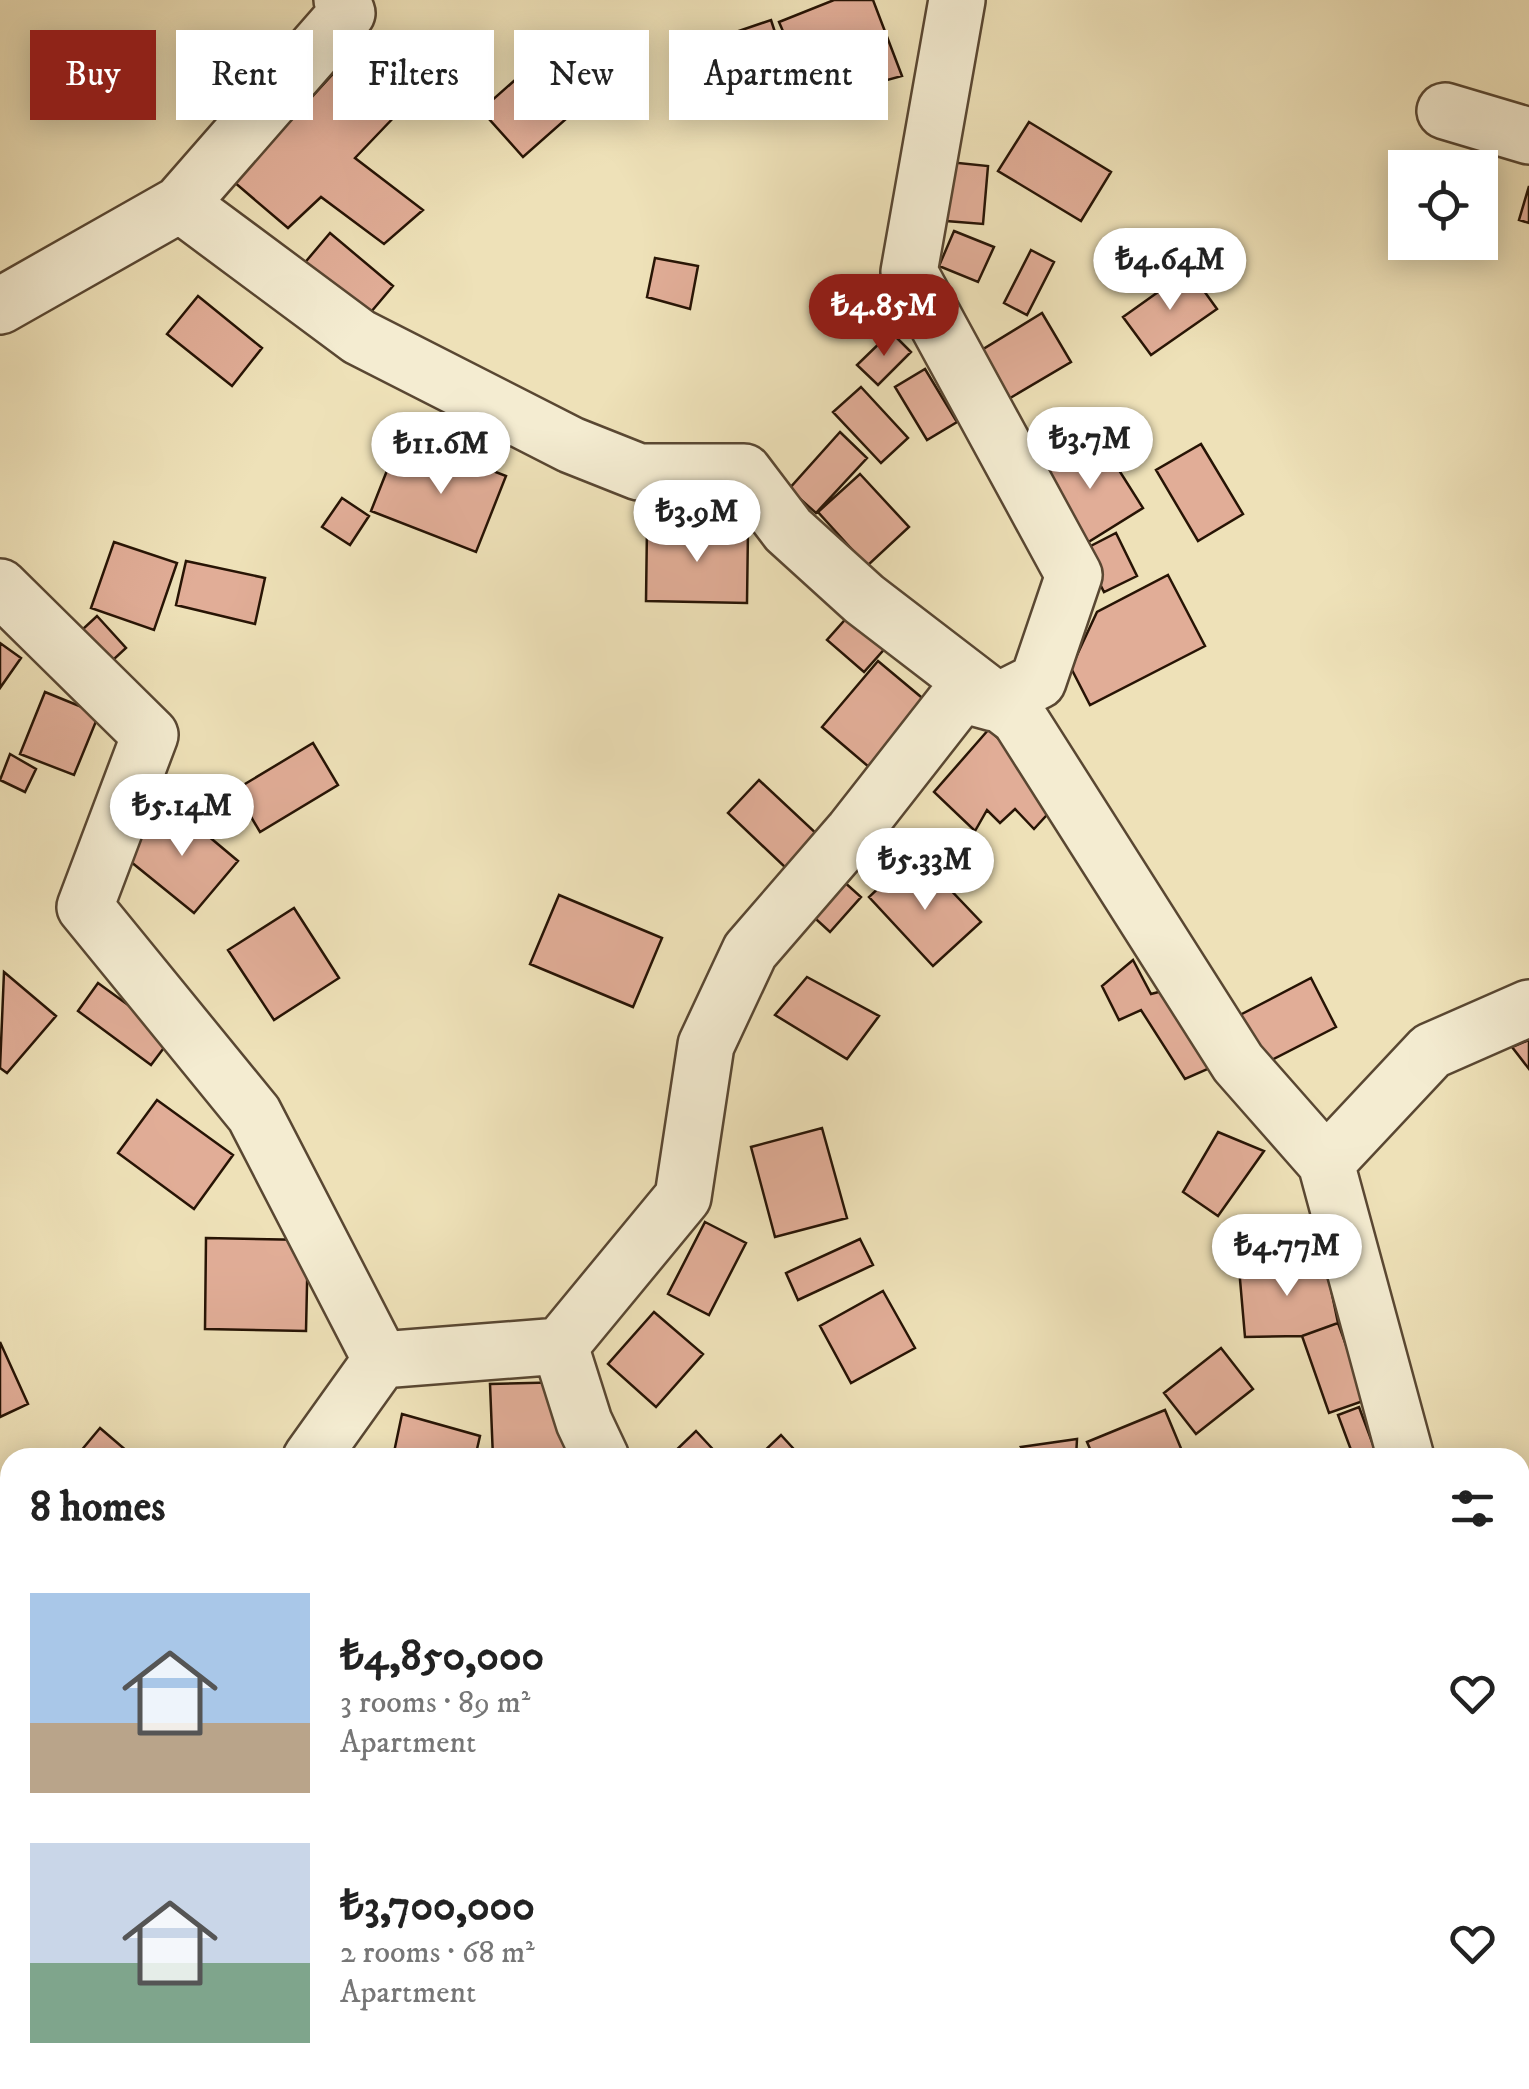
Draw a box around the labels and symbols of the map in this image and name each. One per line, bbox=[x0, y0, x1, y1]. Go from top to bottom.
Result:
pin: ₺4.64M bbox=[1089, 228, 1251, 313]
pin: ₺4.85M bbox=[803, 274, 965, 359]
pin: ₺3.7M bbox=[1020, 407, 1160, 492]
pin: ₺11.6M bbox=[360, 412, 522, 497]
pin: ₺3.9M bbox=[627, 480, 767, 565]
pin: ₺5.14M bbox=[101, 774, 263, 859]
pin: ₺5.33M bbox=[844, 828, 1006, 913]
pin: ₺4.77M bbox=[1206, 1214, 1368, 1299]

